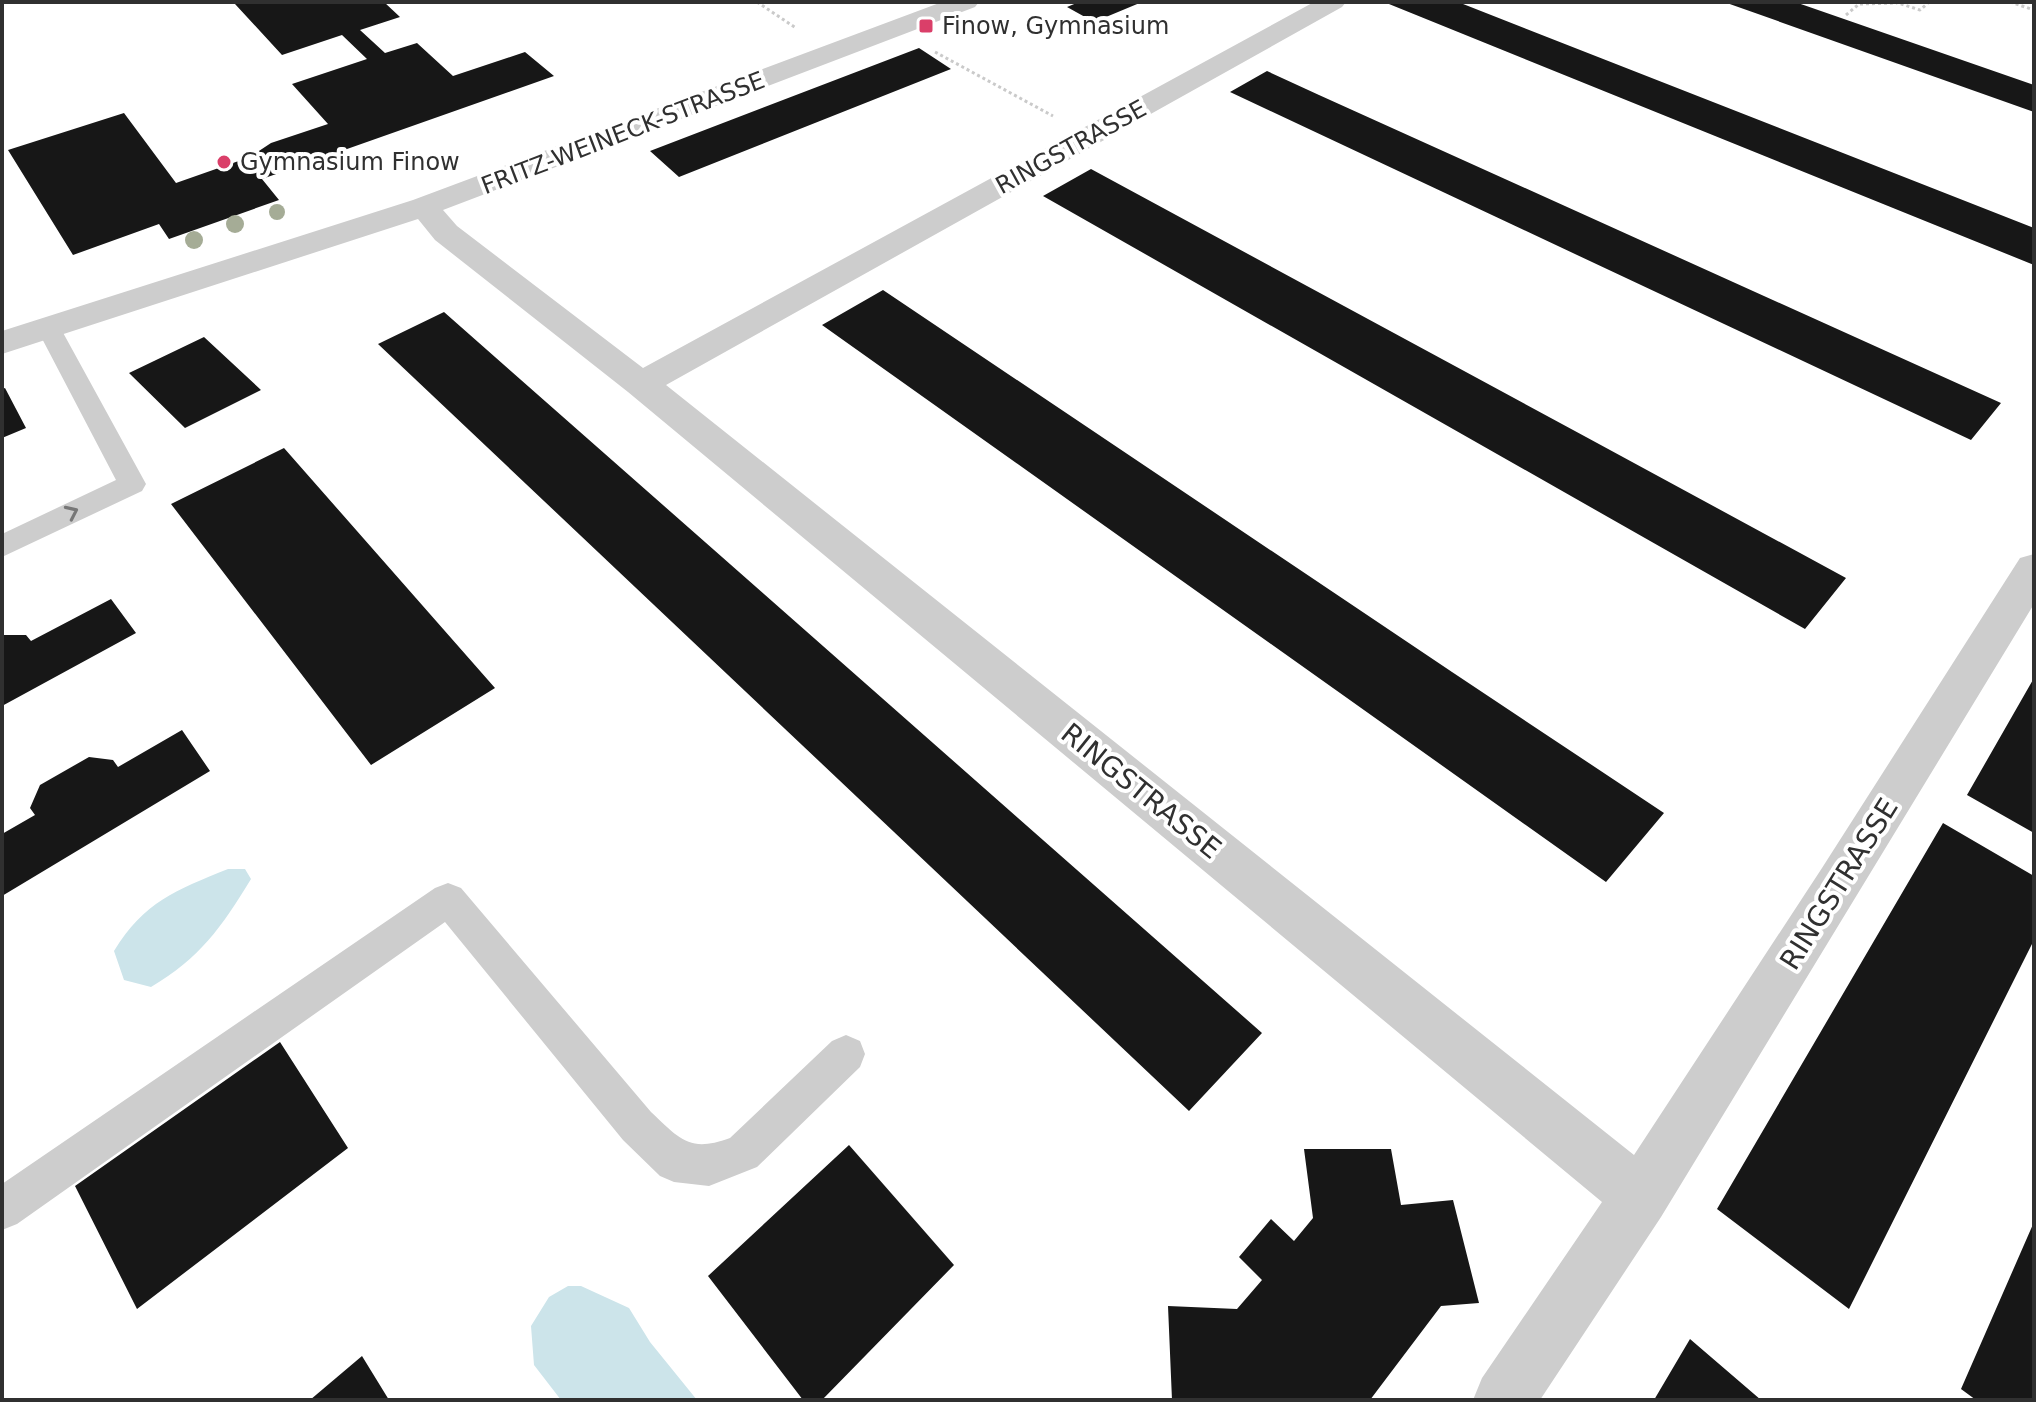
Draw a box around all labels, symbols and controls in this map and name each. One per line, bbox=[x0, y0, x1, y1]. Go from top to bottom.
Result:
place label: Finow, Gymnasium bbox=[942, 12, 1169, 40]
marker: Finow, Gymnasium bbox=[917, 17, 935, 35]
street label: FRITZ-WEINECK-STRASSE bbox=[477, 66, 769, 200]
street label: RINGSTRASSE bbox=[991, 94, 1151, 200]
place label: Gymnasium Finow bbox=[240, 148, 460, 176]
marker: Gymnasium Finow bbox=[215, 153, 233, 171]
one-way arrow bbox=[64, 506, 79, 522]
street label: RINGSTRASSE bbox=[1054, 717, 1228, 865]
street label: RINGSTRASSE bbox=[1773, 792, 1905, 976]

